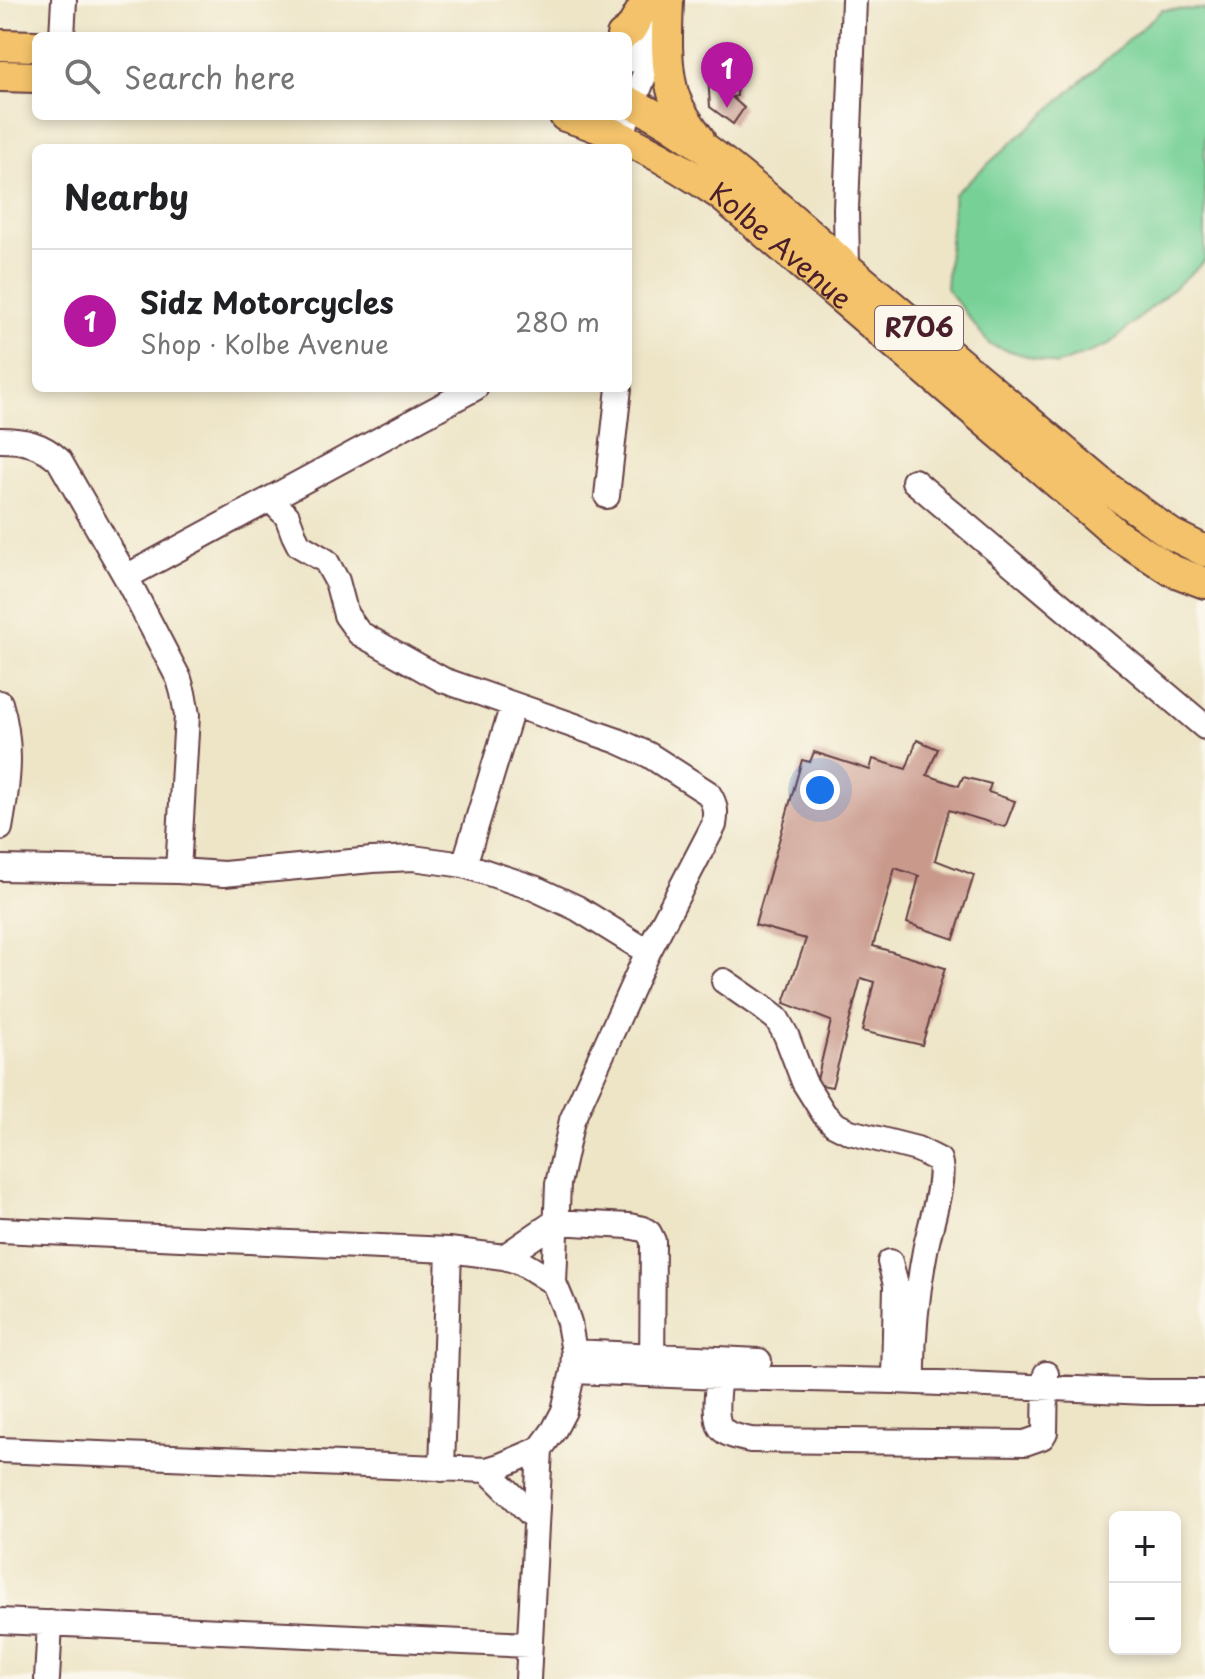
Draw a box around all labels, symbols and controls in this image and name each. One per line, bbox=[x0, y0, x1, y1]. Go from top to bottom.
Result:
search box bbox=[32, 32, 632, 120]
pin: 1 bbox=[701, 42, 753, 108]
icon: search bbox=[60, 54, 104, 98]
text: Search here bbox=[124, 54, 296, 99]
text: Nearby bbox=[64, 170, 189, 222]
street label: Kolbe Avenue bbox=[702, 171, 863, 319]
text: Sidz Motorcycles bbox=[140, 279, 394, 324]
text: 1 bbox=[84, 302, 96, 341]
text: 280 m bbox=[515, 302, 600, 341]
road number: R706 bbox=[875, 306, 963, 350]
text: Shop · Kolbe Avenue bbox=[140, 324, 389, 363]
your location bbox=[800, 770, 840, 810]
map controls bbox=[1109, 1511, 1181, 1655]
button: + bbox=[1109, 1511, 1181, 1583]
button: − bbox=[1109, 1583, 1181, 1655]

